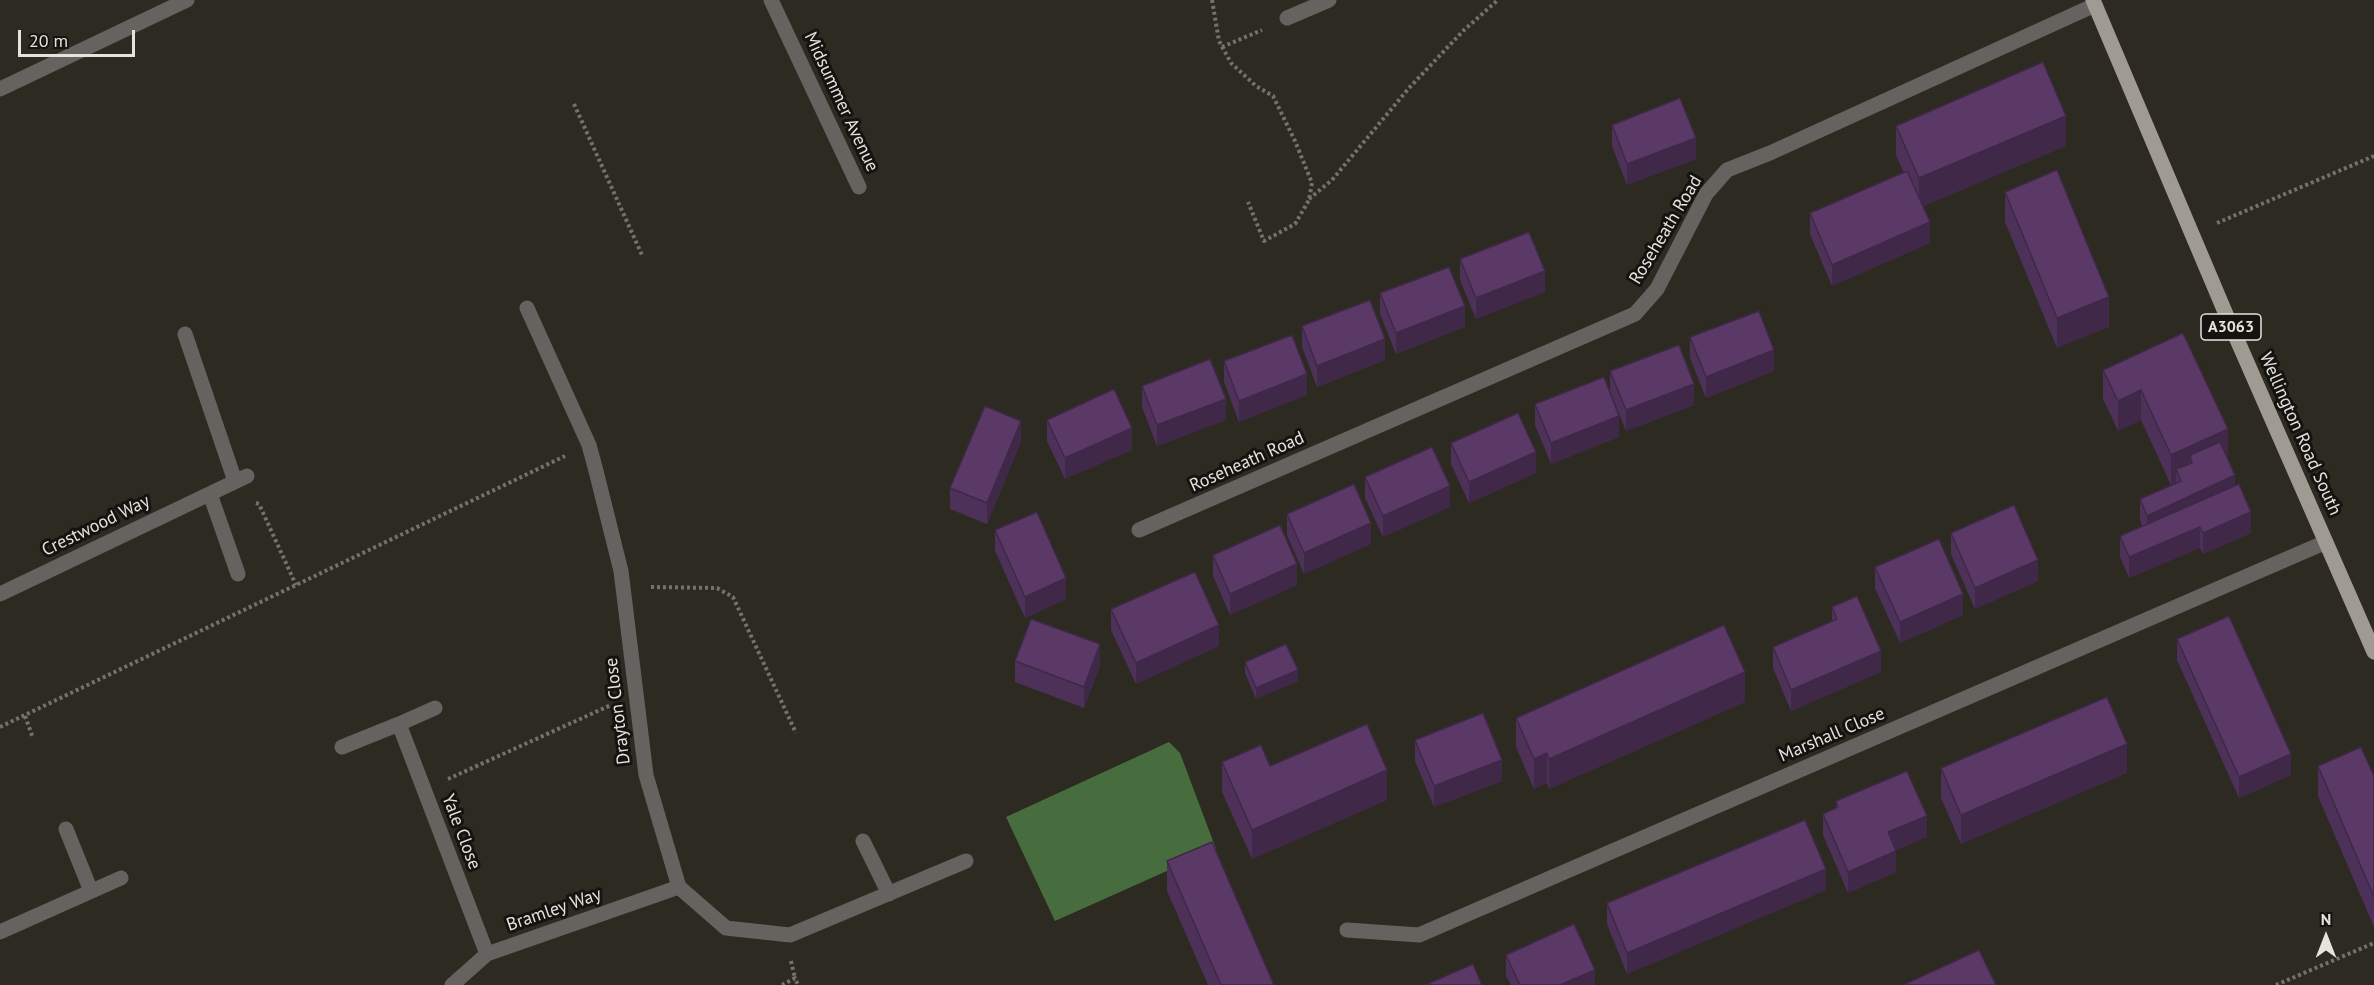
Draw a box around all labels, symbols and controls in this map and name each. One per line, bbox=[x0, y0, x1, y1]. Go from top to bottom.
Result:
scale bar bbox=[21, 18, 138, 56]
text: 20 m bbox=[29, 29, 68, 52]
street label: Midsummer Avenue bbox=[799, 29, 883, 175]
street label: Roseheath Road bbox=[1625, 172, 1707, 288]
road number: A3063 bbox=[2201, 314, 2261, 340]
street label: Wellington Road South bbox=[2254, 349, 2346, 519]
street label: Roseheath Road bbox=[1186, 427, 1308, 497]
street label: Crestwood Way bbox=[39, 491, 153, 561]
street label: Drayton Close bbox=[601, 656, 635, 766]
street label: Marshall Close bbox=[1776, 703, 1888, 767]
street label: Yale Close bbox=[437, 791, 485, 873]
street label: Bramley Way bbox=[504, 884, 604, 936]
north arrow bbox=[2296, 907, 2356, 967]
text: N bbox=[2321, 909, 2331, 929]

